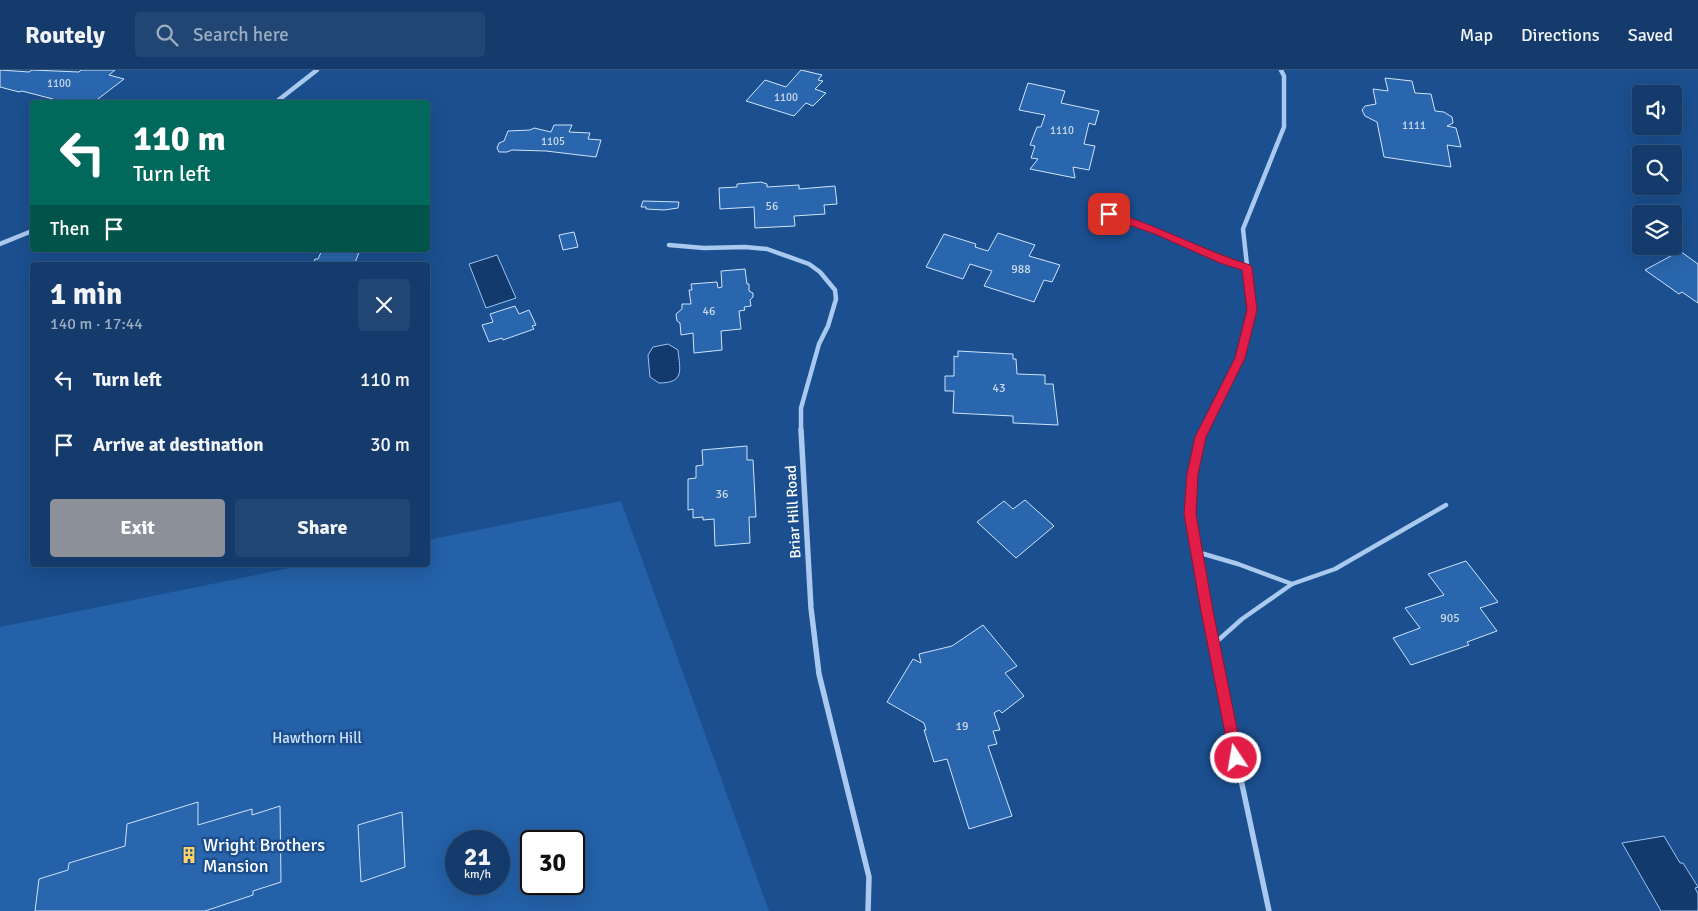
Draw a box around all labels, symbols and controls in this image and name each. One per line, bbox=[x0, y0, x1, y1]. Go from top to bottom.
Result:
search box bbox=[135, 12, 485, 57]
text: Routely bbox=[25, 20, 105, 50]
icon: search bbox=[153, 21, 181, 49]
text: Search here bbox=[193, 23, 289, 47]
text: Map bbox=[1460, 24, 1493, 46]
text: Directions bbox=[1521, 24, 1600, 46]
text: Saved bbox=[1628, 24, 1673, 46]
house number: 1100 bbox=[47, 77, 71, 90]
map controls bbox=[1632, 85, 1682, 255]
button: sound bbox=[1632, 85, 1682, 135]
house number: 1100 bbox=[774, 91, 798, 104]
text: 110 m bbox=[133, 117, 226, 160]
house number: 1111 bbox=[1402, 119, 1426, 132]
icon: left bbox=[50, 120, 115, 185]
house number: 1110 bbox=[1050, 124, 1074, 137]
house number: 1105 bbox=[541, 135, 565, 148]
button: search bbox=[1632, 145, 1682, 195]
text: Turn left bbox=[133, 160, 211, 187]
pin bbox=[1088, 193, 1130, 235]
house number: 56 bbox=[766, 199, 778, 214]
icon: arrive bbox=[1095, 200, 1123, 228]
button: layers bbox=[1632, 205, 1682, 255]
icon: arrive bbox=[100, 215, 128, 243]
text: Then bbox=[50, 217, 90, 241]
house number: 988 bbox=[1011, 262, 1031, 277]
text: 1 min bbox=[50, 276, 122, 313]
button: close bbox=[358, 279, 410, 331]
house number: 46 bbox=[703, 304, 715, 319]
text: 140 m · 17:44 bbox=[50, 314, 143, 334]
icon: left bbox=[50, 366, 78, 394]
text: Turn left bbox=[93, 368, 162, 392]
text: 110 m bbox=[360, 368, 410, 392]
house number: 43 bbox=[993, 381, 1005, 396]
icon: arrive bbox=[50, 431, 78, 459]
text: Arrive at destination bbox=[93, 433, 264, 457]
text: 30 m bbox=[370, 433, 410, 457]
street label: Briar Hill Road bbox=[782, 465, 804, 559]
house number: 36 bbox=[716, 487, 728, 502]
button: Exit bbox=[50, 499, 225, 557]
button: Share bbox=[235, 499, 410, 557]
house number: 905 bbox=[1440, 611, 1460, 626]
house number: 19 bbox=[956, 719, 968, 734]
park label: Hawthorn Hill bbox=[272, 729, 362, 747]
position arrow bbox=[1209, 731, 1261, 783]
speed limit sign: 30 bbox=[520, 830, 585, 895]
place label: Wright Brothers Mansion bbox=[203, 834, 325, 877]
text: 21 bbox=[464, 841, 491, 872]
building icon: Wright Brothers Mansion bbox=[179, 845, 199, 865]
text: km/h bbox=[464, 867, 491, 882]

